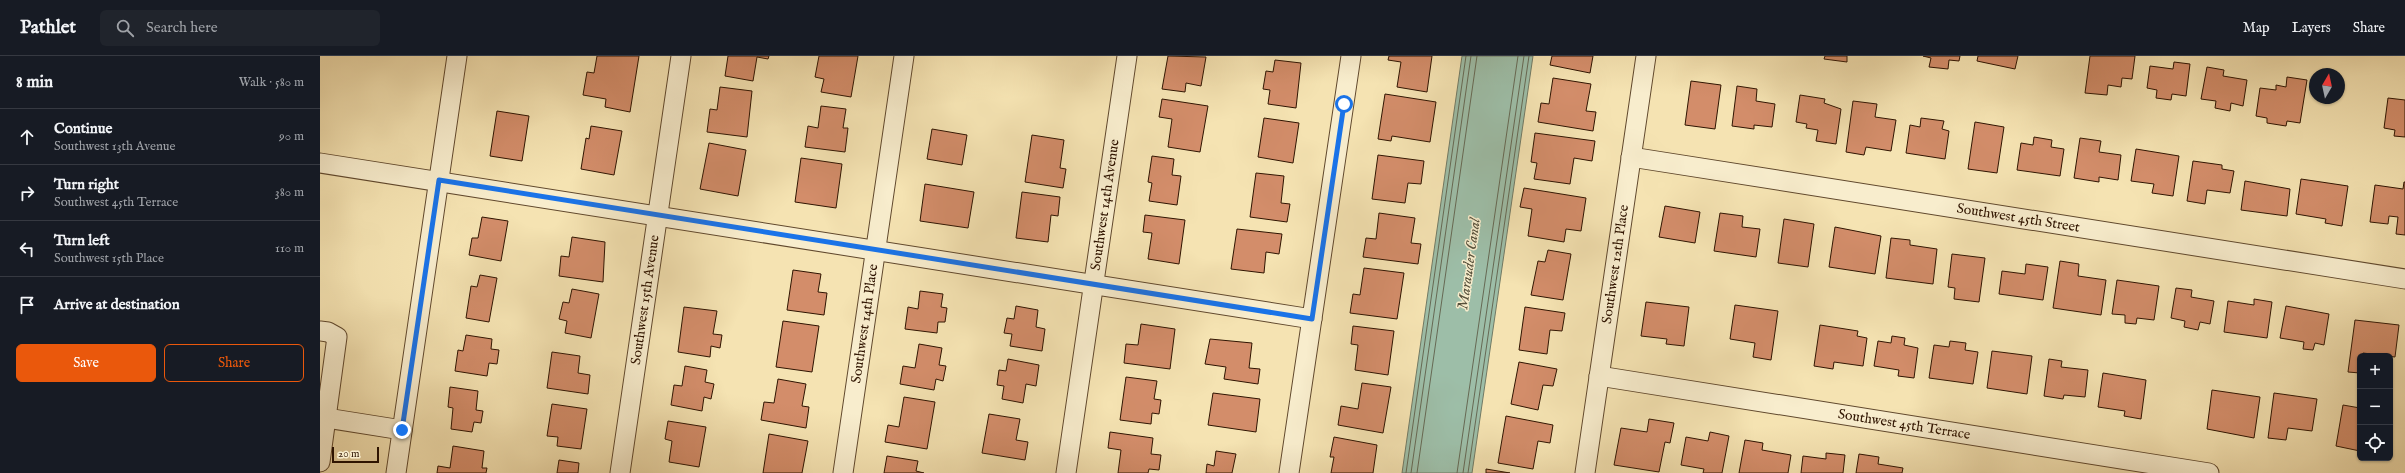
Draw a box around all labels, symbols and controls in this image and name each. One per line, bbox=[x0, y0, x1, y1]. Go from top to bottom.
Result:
search box bbox=[100, 10, 380, 46]
text: Pathlet bbox=[20, 16, 76, 40]
icon: search bbox=[114, 17, 136, 39]
text: Search here bbox=[146, 18, 218, 37]
text: Map bbox=[2243, 19, 2270, 37]
text: Layers bbox=[2292, 19, 2331, 37]
text: Share bbox=[2353, 19, 2385, 37]
north arrow bbox=[2309, 68, 2345, 104]
text: 8 min bbox=[16, 72, 53, 93]
text: Walk · 580 m bbox=[239, 74, 304, 91]
route start bbox=[1335, 95, 1353, 113]
text: Continue bbox=[54, 119, 112, 138]
icon: ahead bbox=[16, 126, 38, 148]
text: 90 m bbox=[279, 128, 304, 145]
street label: Southwest 14th Avenue bbox=[1087, 137, 1124, 272]
text: Southwest 13th Avenue bbox=[54, 138, 176, 155]
text: Turn right bbox=[54, 175, 119, 194]
icon: right bbox=[16, 182, 38, 204]
text: 380 m bbox=[275, 184, 304, 201]
text: Southwest 45th Terrace bbox=[54, 194, 178, 211]
street label: Southwest 45th Street bbox=[1955, 199, 2081, 237]
street label: Southwest 12th Place bbox=[1598, 203, 1633, 325]
water label: Marauder Canal bbox=[1453, 216, 1485, 311]
text: Turn left bbox=[54, 231, 110, 250]
street label: Southwest 15th Avenue bbox=[627, 233, 664, 366]
icon: left bbox=[16, 238, 38, 260]
text: 110 m bbox=[275, 240, 304, 257]
text: Southwest 15th Place bbox=[54, 250, 164, 267]
street label: Southwest 14th Place bbox=[847, 262, 883, 384]
icon: arrive bbox=[16, 294, 38, 316]
text: Arrive at destination bbox=[54, 295, 180, 314]
button: Save bbox=[16, 344, 156, 382]
button: Share bbox=[164, 344, 304, 382]
map controls bbox=[2357, 353, 2393, 461]
button: + bbox=[2357, 353, 2393, 389]
button: − bbox=[2357, 389, 2393, 425]
street label: Southwest 45th Terrace bbox=[1837, 405, 1972, 444]
route end bbox=[393, 421, 411, 439]
button: locate bbox=[2357, 425, 2393, 461]
scale bar bbox=[332, 445, 379, 464]
text: 20 m bbox=[338, 447, 359, 461]

